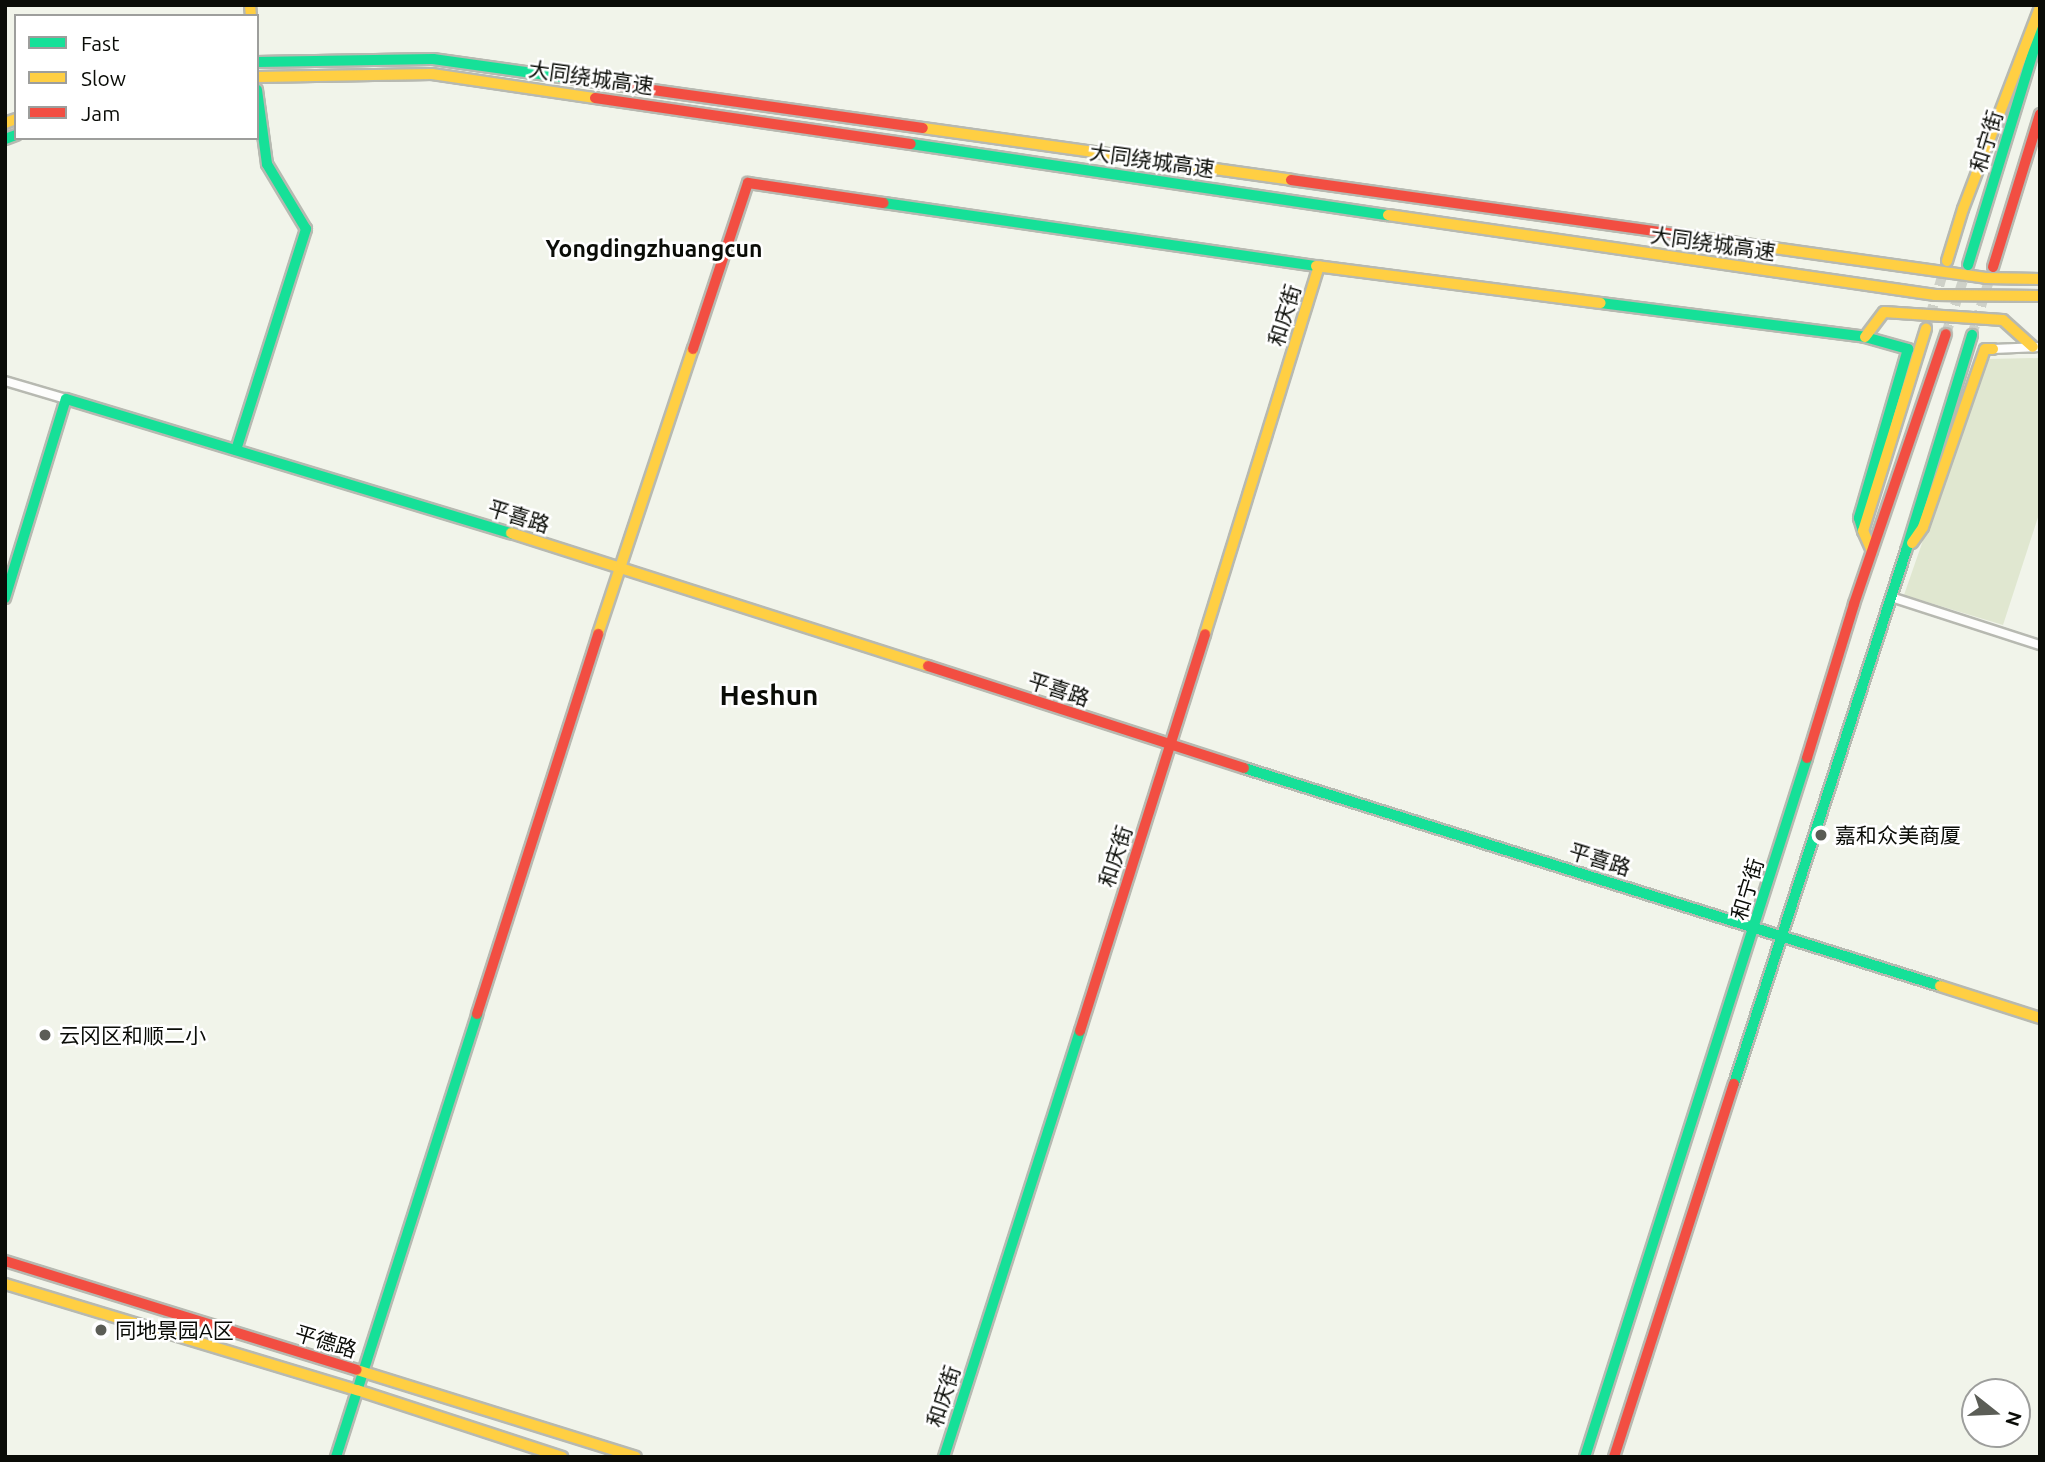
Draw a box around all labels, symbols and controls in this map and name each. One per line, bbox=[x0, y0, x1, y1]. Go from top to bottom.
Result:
legend bbox=[14, 14, 259, 140]
text: Fast bbox=[81, 31, 119, 55]
street label: 大同绕城高速 bbox=[527, 56, 655, 98]
text: Slow bbox=[81, 66, 126, 90]
text: Jam bbox=[81, 101, 120, 125]
street label: 和宁街 bbox=[1965, 107, 2007, 175]
street label: 大同绕城高速 bbox=[1088, 139, 1216, 181]
street label: 大同绕城高速 bbox=[1649, 222, 1777, 264]
district label: Yongdingzhuangcun bbox=[546, 235, 762, 263]
street label: 和庆街 bbox=[1263, 281, 1305, 349]
street label: 平喜路 bbox=[485, 495, 553, 537]
street label: 平喜路 bbox=[1025, 667, 1093, 711]
district label: Heshun bbox=[720, 678, 818, 712]
street label: 和庆街 bbox=[1093, 822, 1137, 890]
place label: 嘉和众美商厦 bbox=[1835, 822, 1961, 848]
marker: 嘉和众美商厦 bbox=[1813, 827, 1829, 843]
street label: 平喜路 bbox=[1566, 838, 1634, 880]
street label: 和宁街 bbox=[1726, 855, 1768, 923]
place label: 云冈区和顺二小 bbox=[59, 1022, 206, 1048]
marker: 云冈区和顺二小 bbox=[37, 1027, 53, 1043]
place label: 同地景园A区 bbox=[115, 1317, 234, 1343]
street label: 平德路 bbox=[292, 1320, 360, 1362]
marker: 同地景园A区 bbox=[93, 1322, 109, 1338]
street label: 和庆街 bbox=[921, 1362, 965, 1430]
north arrow bbox=[1961, 1378, 2031, 1448]
text: N bbox=[2001, 1409, 2027, 1429]

